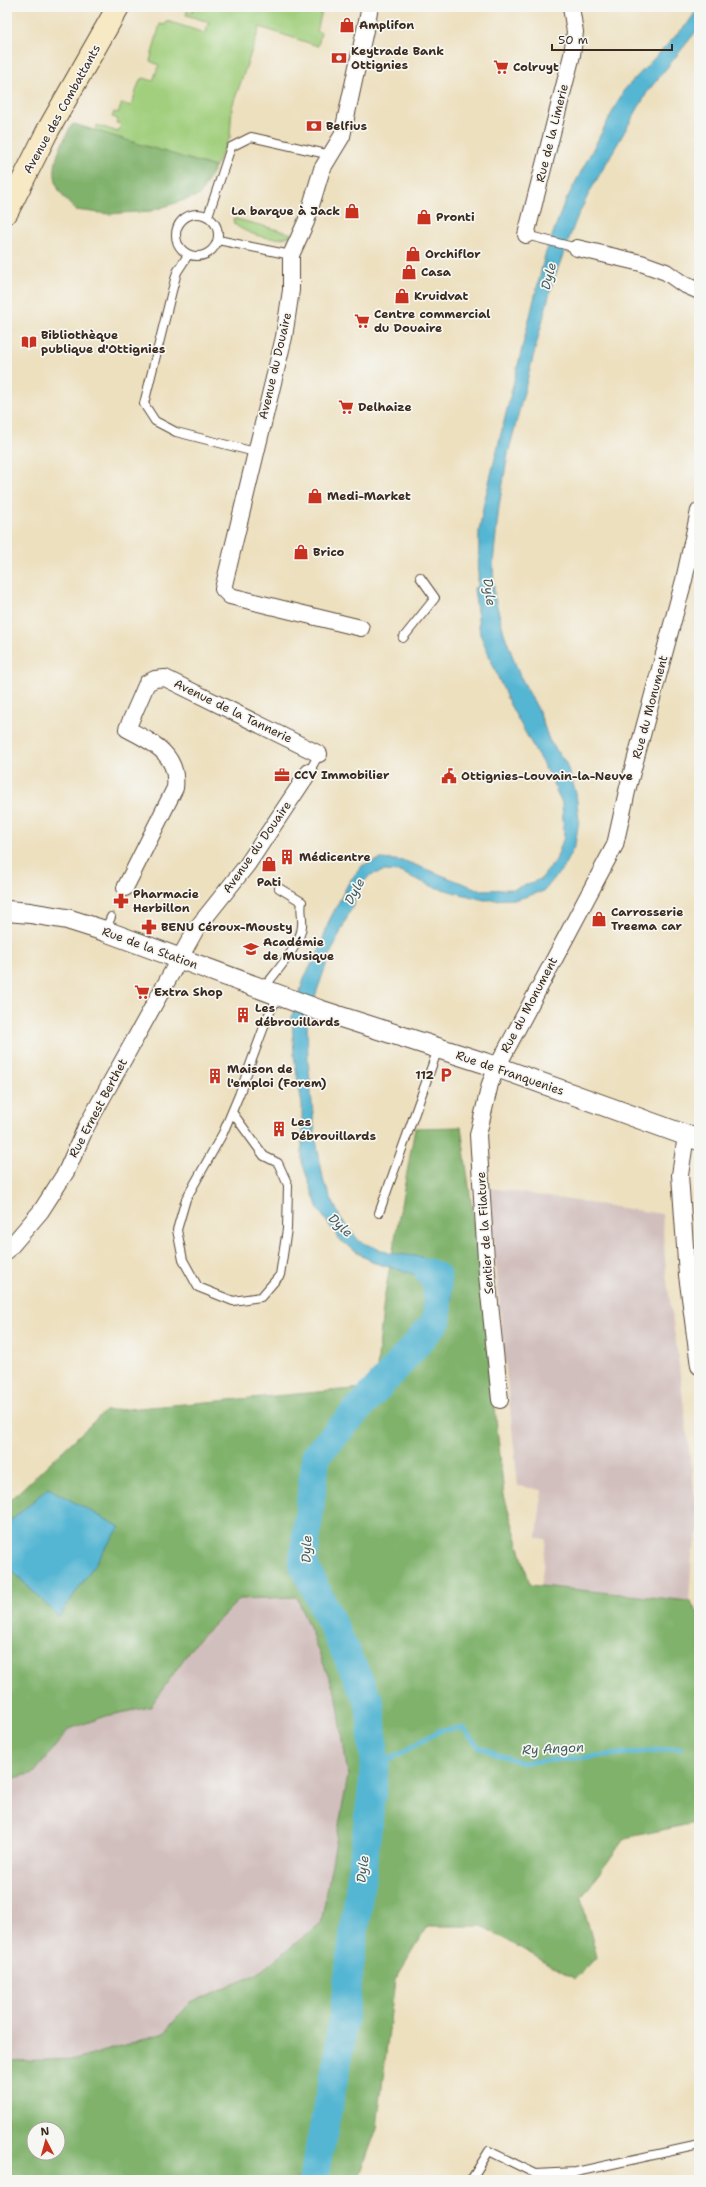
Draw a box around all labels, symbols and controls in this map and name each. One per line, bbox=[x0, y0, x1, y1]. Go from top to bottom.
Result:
shop icon: Amplifon bbox=[338, 16, 356, 34]
place label: Amplifon bbox=[359, 17, 414, 33]
scale bar bbox=[552, 26, 672, 52]
text: 50 m bbox=[558, 32, 588, 48]
street label: Avenue des Combattants bbox=[20, 42, 104, 176]
place label: Keytrade Bank Ottignies bbox=[351, 43, 444, 73]
bank icon: Keytrade Bank Ottignies bbox=[330, 49, 348, 67]
supermarket icon: Colruyt bbox=[492, 58, 510, 76]
place label: Colruyt bbox=[513, 59, 559, 75]
street label: Rue de la Limerie bbox=[532, 82, 572, 184]
bank icon: Belfius bbox=[305, 117, 323, 135]
place label: Belfius bbox=[326, 118, 367, 134]
shop icon: La barque à Jack bbox=[343, 202, 361, 220]
place label: La barque à Jack bbox=[231, 203, 340, 219]
shop icon: Pronti bbox=[415, 208, 433, 226]
place label: Pronti bbox=[436, 209, 475, 225]
shop icon: Orchiflor bbox=[404, 245, 422, 263]
place label: Orchiflor bbox=[425, 246, 481, 262]
water label: Dyle bbox=[537, 261, 560, 292]
shop icon: Casa bbox=[400, 263, 418, 281]
place label: Casa bbox=[421, 264, 452, 280]
shop icon: Kruidvat bbox=[393, 287, 411, 305]
place label: Kruidvat bbox=[414, 288, 468, 304]
place label: Centre commercial du Douaire bbox=[374, 306, 490, 336]
street label: Avenue du Douaire bbox=[255, 311, 295, 421]
supermarket icon: Centre commercial du Douaire bbox=[353, 312, 371, 330]
place label: Bibliothèque publique d'Ottignies bbox=[41, 327, 165, 357]
library icon: Bibliothèque publique d'Ottignies bbox=[20, 333, 38, 351]
supermarket icon: Delhaize bbox=[337, 398, 355, 416]
place label: Delhaize bbox=[358, 399, 412, 415]
shop icon: Medi-Market bbox=[306, 487, 324, 505]
place label: Medi-Market bbox=[327, 488, 411, 504]
shop icon: Brico bbox=[292, 543, 310, 561]
place label: Brico bbox=[313, 544, 345, 560]
water label: Dyle bbox=[479, 577, 500, 607]
street label: Rue du Monument bbox=[628, 654, 672, 760]
street label: Avenue de la Tannerie bbox=[171, 675, 295, 747]
office icon: CCV Immobilier bbox=[273, 766, 291, 784]
place label: CCV Immobilier bbox=[294, 767, 390, 783]
public building icon: Ottignies-Louvain-la-Neuve bbox=[440, 767, 458, 785]
place label: Ottignies-Louvain-la-Neuve bbox=[461, 768, 633, 784]
street label: Avenue du Douaire bbox=[219, 798, 295, 896]
building icon: Médicentre bbox=[278, 848, 296, 866]
place label: Médicentre bbox=[299, 849, 371, 865]
shop icon: Pati bbox=[260, 855, 278, 873]
place label: Pati bbox=[257, 874, 282, 890]
water label: Dyle bbox=[340, 875, 369, 907]
place label: Pharmacie Herbillon bbox=[133, 886, 199, 916]
pharmacy icon: Pharmacie Herbillon bbox=[112, 892, 130, 910]
place label: Carrosserie Treema car bbox=[611, 904, 683, 934]
shop icon: Carrosserie Treema car bbox=[590, 910, 608, 928]
pharmacy icon: BENU Céroux-Mousty bbox=[140, 918, 158, 936]
place label: BENU Céroux-Mousty bbox=[161, 919, 292, 935]
street label: Rue de la Station bbox=[100, 923, 200, 973]
place label: Académie de Musique bbox=[263, 934, 334, 964]
school or university icon: Académie de Musique bbox=[242, 940, 260, 958]
street label: Rue du Monument bbox=[497, 954, 561, 1056]
supermarket icon: Extra Shop bbox=[133, 983, 151, 1001]
place label: Extra Shop bbox=[154, 984, 223, 1000]
place label: Les débrouillards bbox=[255, 1000, 340, 1030]
building icon: Les débrouillards bbox=[234, 1006, 252, 1024]
street label: Rue de Franquenies bbox=[454, 1047, 566, 1099]
street label: Rue Ernest Berthet bbox=[65, 1056, 131, 1160]
place label: Maison de l'emploi (Forem) bbox=[227, 1061, 327, 1091]
parking icon: 112 bbox=[437, 1066, 455, 1084]
building icon: Maison de l'emploi (Forem) bbox=[206, 1067, 224, 1085]
place label: 112 bbox=[415, 1067, 435, 1083]
place label: Les Débrouillards bbox=[291, 1114, 376, 1144]
building icon: Les Débrouillards bbox=[270, 1120, 288, 1138]
street label: Sentier de la Filature bbox=[473, 1171, 497, 1295]
water label: Dyle bbox=[325, 1210, 357, 1241]
water label: Dyle bbox=[298, 1535, 315, 1563]
water label: Ry Angon bbox=[522, 1738, 584, 1759]
water label: Dyle bbox=[352, 1854, 373, 1884]
north arrow bbox=[26, 2121, 66, 2161]
text: N bbox=[40, 2124, 50, 2139]

